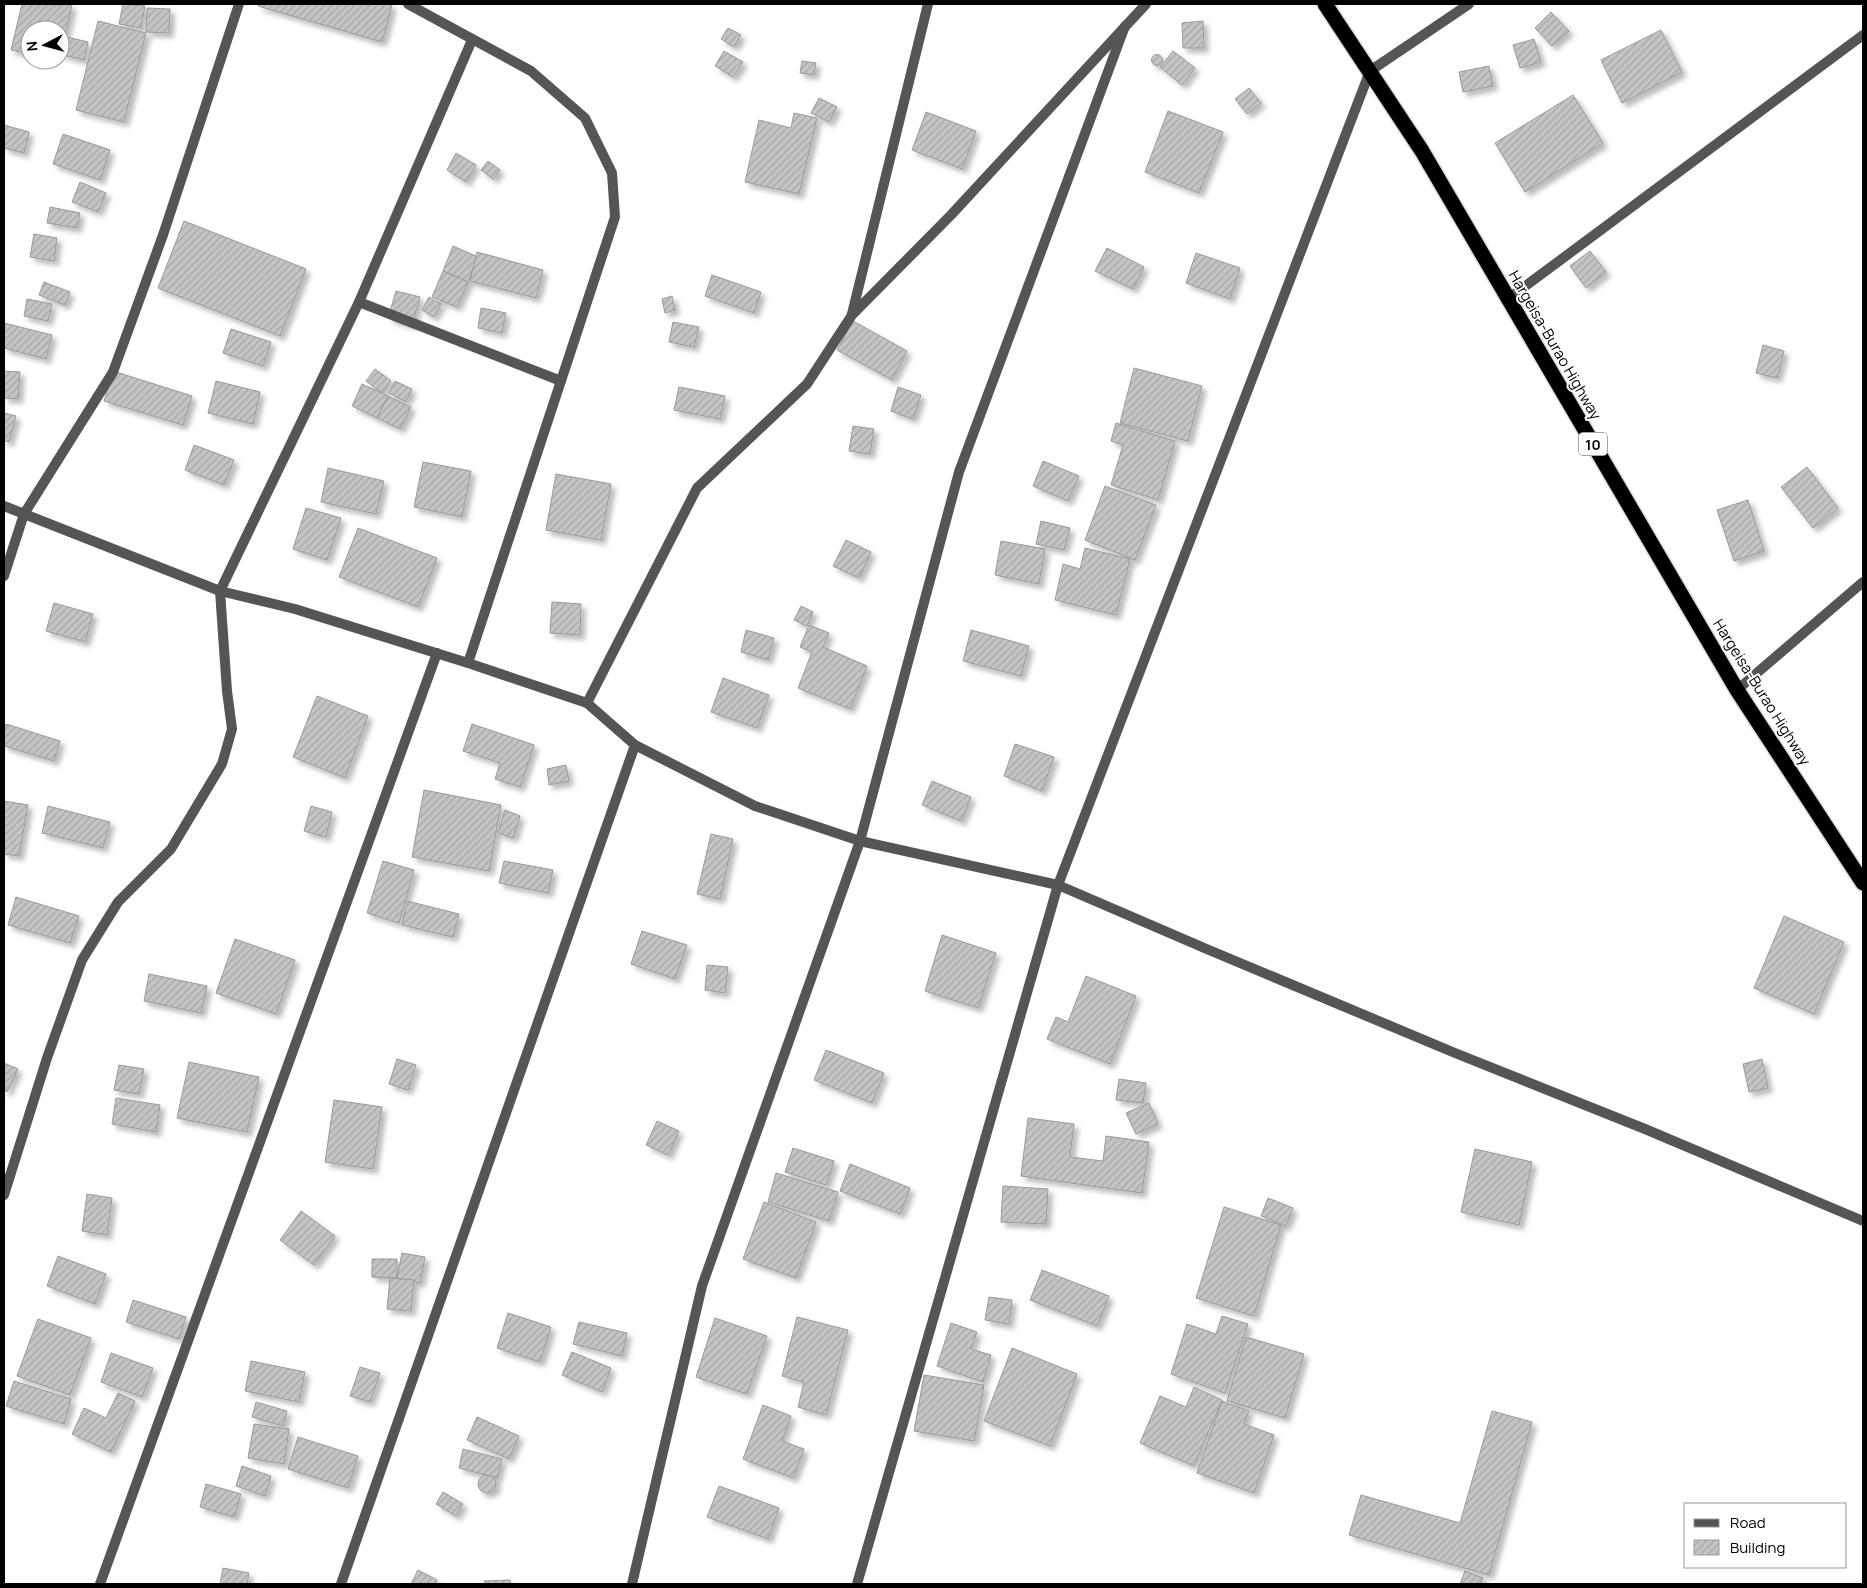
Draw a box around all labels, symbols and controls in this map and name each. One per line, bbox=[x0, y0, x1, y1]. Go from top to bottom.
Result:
north arrow bbox=[20, 20, 70, 70]
text: N bbox=[22, 40, 42, 52]
street label: Hargeisa-Burao Highway bbox=[1504, 266, 1606, 424]
road number: 10 bbox=[1579, 432, 1607, 456]
street label: Hargeisa-Burao Highway bbox=[1708, 615, 1816, 769]
legend bbox=[1684, 1503, 1847, 1568]
text: Road bbox=[1730, 1512, 1766, 1533]
text: Building bbox=[1730, 1537, 1785, 1558]

